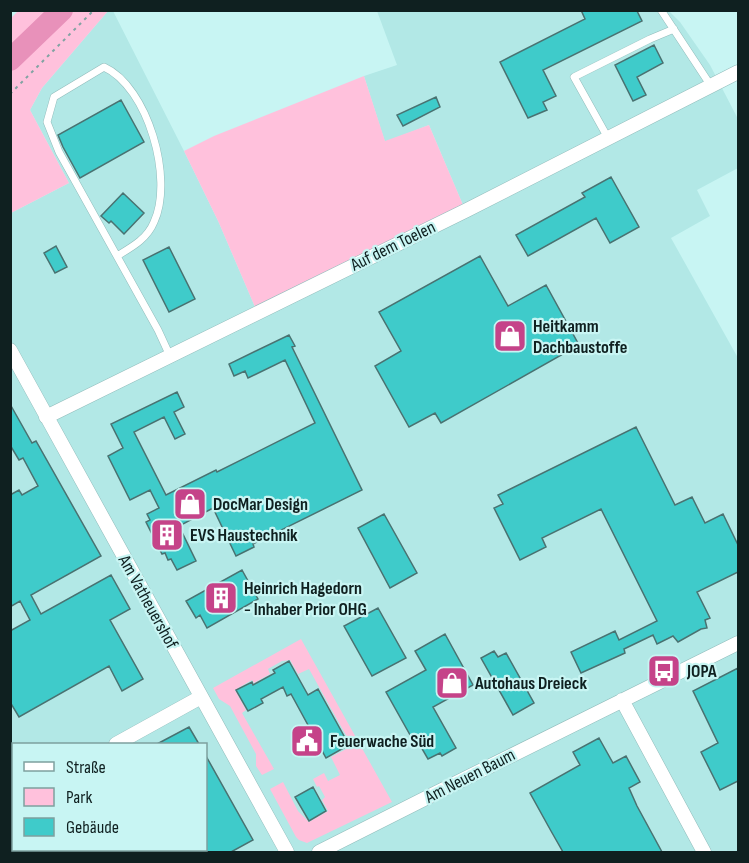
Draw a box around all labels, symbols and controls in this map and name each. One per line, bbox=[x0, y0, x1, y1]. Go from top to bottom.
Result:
street label: Auf dem Toelen bbox=[346, 216, 439, 276]
place label: Heitkamm Dachbaustoffe bbox=[533, 316, 628, 358]
shop icon: Heitkamm Dachbaustoffe bbox=[492, 318, 528, 354]
shop icon: DocMar Design bbox=[172, 486, 208, 522]
place label: DocMar Design bbox=[213, 494, 308, 515]
building icon: EVS Haustechnik bbox=[149, 517, 185, 553]
place label: EVS Haustechnik bbox=[190, 525, 298, 546]
street label: Am Vatheuershof bbox=[113, 551, 183, 653]
place label: Heinrich Hagedorn - Inhaber Prior OHG bbox=[244, 578, 367, 620]
building icon: Heinrich Hagedorn - Inhaber Prior OHG bbox=[203, 580, 239, 616]
bus stop icon: JOPA bbox=[646, 653, 682, 689]
place label: JOPA bbox=[686, 661, 717, 682]
shop icon: Autohaus Dreieck bbox=[434, 665, 470, 701]
place label: Autohaus Dreieck bbox=[474, 673, 587, 694]
public building icon: Feuerwache Süd bbox=[289, 723, 325, 759]
place label: Feuerwache Süd bbox=[330, 731, 434, 752]
legend bbox=[12, 743, 207, 851]
street label: Am Neuen Baum bbox=[421, 744, 519, 808]
text: Straße bbox=[66, 757, 106, 778]
text: Park bbox=[66, 787, 92, 808]
text: Gebäude bbox=[66, 817, 119, 838]

